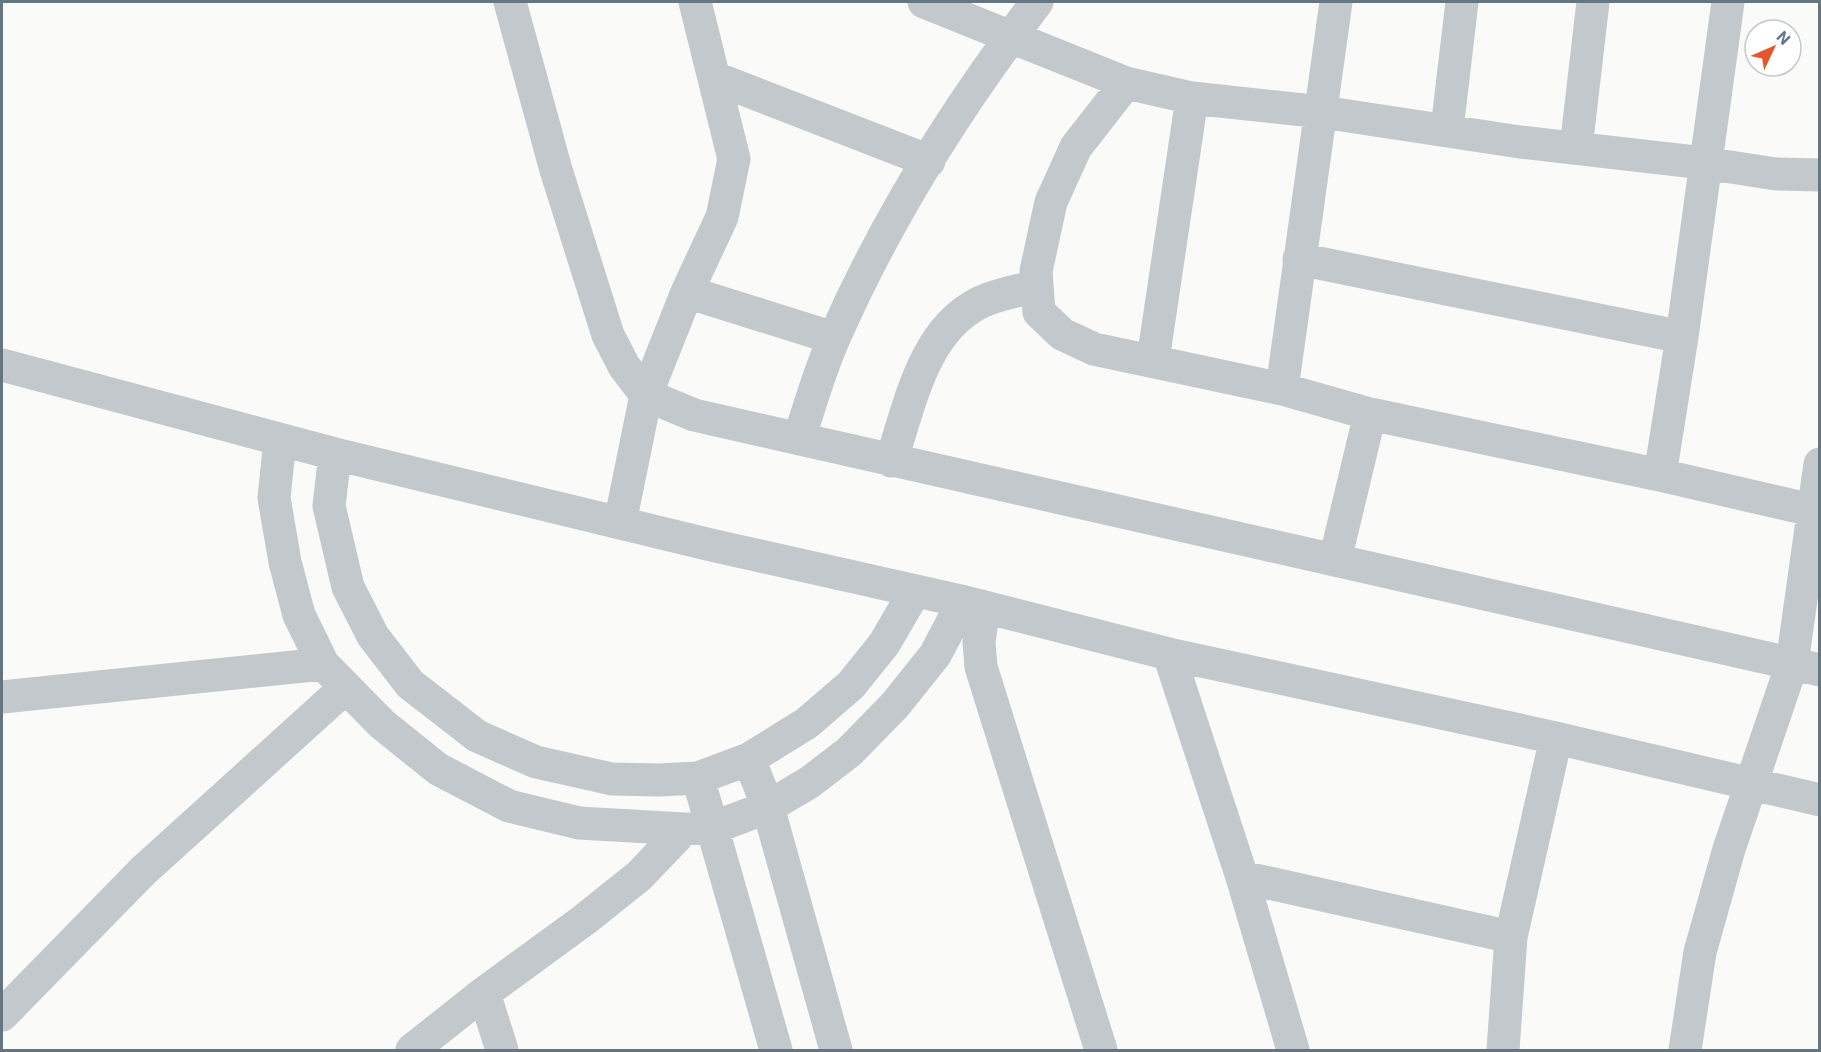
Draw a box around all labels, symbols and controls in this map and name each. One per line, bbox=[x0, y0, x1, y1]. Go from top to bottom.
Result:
north arrow bbox=[1743, 18, 1803, 78]
text: N bbox=[1773, 27, 1794, 49]

